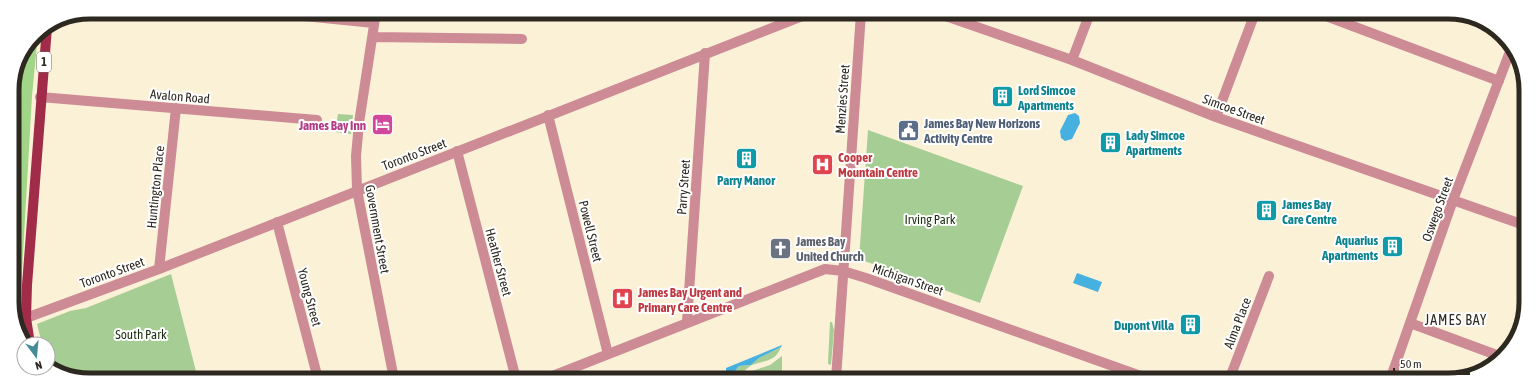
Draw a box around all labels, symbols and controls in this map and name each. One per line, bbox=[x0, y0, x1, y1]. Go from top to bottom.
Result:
road number: 1 bbox=[37, 52, 51, 72]
street label: Menzies Street bbox=[833, 64, 852, 134]
place label: Lord Simcoe Apartments bbox=[1017, 83, 1076, 113]
building icon: Lord Simcoe Apartments bbox=[990, 84, 1016, 110]
street label: Avalon Road bbox=[149, 86, 210, 107]
street label: Simcoe Street bbox=[1201, 91, 1267, 128]
hotel icon: James Bay Inn bbox=[369, 112, 395, 138]
place label: James Bay New Horizons Activity Centre bbox=[923, 116, 1041, 146]
public building icon: James Bay New Horizons Activity Centre bbox=[896, 117, 922, 143]
place label: James Bay Inn bbox=[298, 118, 366, 133]
place label: Lady Simcoe Apartments bbox=[1125, 128, 1185, 158]
building icon: Lady Simcoe Apartments bbox=[1098, 129, 1124, 155]
street label: Toronto Street bbox=[380, 135, 449, 174]
street label: Huntington Place bbox=[144, 145, 167, 229]
building icon: Parry Manor bbox=[733, 145, 759, 171]
place label: Cooper Mountain Centre bbox=[838, 150, 918, 180]
hospital icon: Cooper Mountain Centre bbox=[810, 151, 836, 177]
street label: Parry Street bbox=[674, 159, 693, 215]
place label: Parry Manor bbox=[717, 173, 776, 188]
street label: Oswego Street bbox=[1419, 175, 1456, 243]
street label: Government Street bbox=[362, 184, 393, 275]
place label: James Bay Care Centre bbox=[1281, 197, 1337, 227]
building icon: James Bay Care Centre bbox=[1254, 198, 1280, 224]
street label: Powell Street bbox=[576, 199, 605, 264]
park label: Irving Park bbox=[905, 212, 956, 227]
street label: Heather Street bbox=[482, 227, 515, 298]
place label: Aquarius Apartments bbox=[1321, 233, 1378, 263]
place label: James Bay United Church bbox=[795, 234, 864, 264]
building icon: Aquarius Apartments bbox=[1380, 234, 1406, 260]
church icon: James Bay United Church bbox=[768, 235, 794, 261]
street label: Toronto Street bbox=[78, 254, 147, 291]
street label: Michigan Street bbox=[871, 260, 945, 299]
street label: Young Street bbox=[295, 266, 325, 328]
place label: James Bay Urgent and Primary Care Centre bbox=[637, 285, 742, 315]
hospital icon: James Bay Urgent and Primary Care Centre bbox=[610, 286, 636, 312]
street label: Alma Place bbox=[1221, 295, 1254, 351]
building icon: Dupont Villa bbox=[1177, 312, 1203, 338]
district label: JAMES BAY bbox=[1425, 312, 1487, 328]
place label: Dupont Villa bbox=[1114, 318, 1174, 333]
park label: South Park bbox=[115, 327, 167, 342]
north arrow bbox=[16, 336, 56, 376]
scale bar bbox=[1394, 350, 1469, 376]
text: 50 m bbox=[1400, 357, 1422, 371]
text: N bbox=[34, 359, 44, 372]

